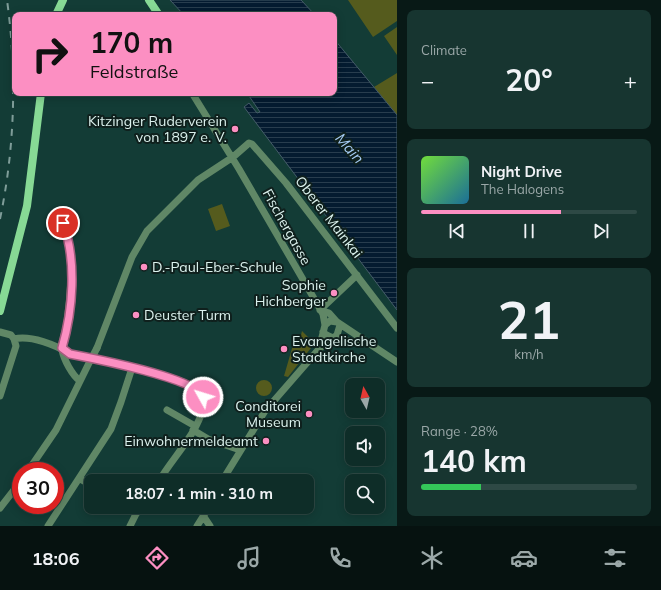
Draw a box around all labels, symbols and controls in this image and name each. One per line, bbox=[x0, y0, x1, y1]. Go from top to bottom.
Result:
text: 170 m bbox=[90, 25, 173, 60]
icon: right bbox=[24, 28, 76, 80]
text: Climate bbox=[421, 42, 467, 58]
text: Feldstraße bbox=[90, 60, 178, 83]
text: 20° bbox=[505, 61, 553, 99]
text: − bbox=[421, 67, 434, 95]
text: + bbox=[624, 67, 637, 95]
place label: Kitzinger Ruderverein von 1897 e. V. bbox=[88, 112, 227, 146]
marker: Kitzinger Ruderverein von 1897 e. V. bbox=[230, 124, 240, 134]
water label: Main bbox=[332, 129, 369, 167]
text: Night Drive bbox=[481, 162, 562, 181]
street label: Oberer Mainkai bbox=[291, 172, 367, 262]
text: The Halogens bbox=[481, 181, 564, 197]
street label: Fischergasse bbox=[259, 186, 315, 268]
pin bbox=[46, 206, 80, 240]
icon: arrive bbox=[52, 212, 74, 234]
icon: previous bbox=[446, 220, 468, 242]
icon: pause bbox=[518, 220, 540, 242]
icon: next bbox=[590, 220, 612, 242]
place label: D.-Paul-Eber-Schule bbox=[152, 258, 283, 276]
marker: D.-Paul-Eber-Schule bbox=[139, 262, 149, 272]
place label: Sophie Hichberger bbox=[255, 276, 327, 310]
text: 21 bbox=[498, 287, 560, 352]
marker: Sophie Hichberger bbox=[329, 288, 339, 298]
place label: Deuster Turm bbox=[144, 306, 231, 324]
marker: Deuster Turm bbox=[131, 310, 141, 320]
place label: Evangelische Stadtkirche bbox=[292, 332, 376, 366]
marker: Evangelische Stadtkirche bbox=[279, 344, 289, 354]
text: km/h bbox=[514, 346, 544, 362]
position arrow bbox=[182, 376, 224, 418]
north arrow bbox=[345, 378, 385, 418]
map controls bbox=[345, 378, 385, 514]
place label: Conditorei Museum bbox=[235, 397, 301, 431]
marker: Conditorei Museum bbox=[304, 409, 314, 419]
text: Range · 28% bbox=[421, 423, 498, 439]
button: sound bbox=[345, 426, 385, 466]
place label: Einwohnermeldeamt bbox=[124, 432, 258, 450]
marker: Einwohnermeldeamt bbox=[261, 436, 271, 446]
text: 140 km bbox=[421, 442, 527, 480]
speed limit sign: 30 bbox=[12, 462, 64, 514]
button: search bbox=[345, 474, 385, 514]
text: 18:07 · 1 min · 310 m bbox=[125, 484, 273, 503]
icon: directions bbox=[143, 544, 171, 572]
icon: music bbox=[235, 544, 263, 572]
icon: phone bbox=[326, 544, 354, 572]
icon: climate bbox=[418, 544, 446, 572]
icon: car bbox=[510, 544, 538, 572]
icon: filters bbox=[601, 544, 629, 572]
text: 18:06 bbox=[32, 547, 79, 570]

